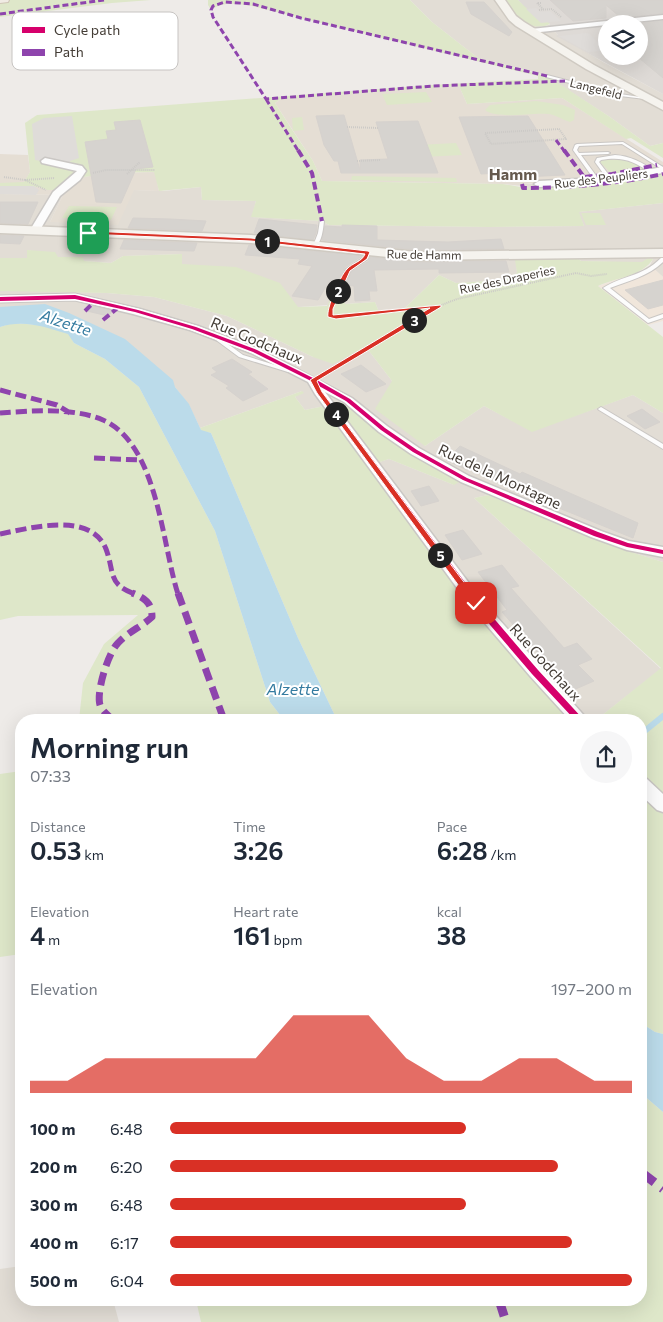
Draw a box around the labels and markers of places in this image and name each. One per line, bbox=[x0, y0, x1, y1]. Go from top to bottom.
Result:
pin bbox=[67, 212, 109, 254]
pin: 1 bbox=[254, 228, 280, 254]
pin: 2 bbox=[326, 278, 350, 304]
pin: 3 bbox=[402, 308, 426, 332]
pin: 4 bbox=[324, 402, 348, 426]
pin: 5 bbox=[428, 542, 452, 568]
pin bbox=[455, 582, 497, 624]

